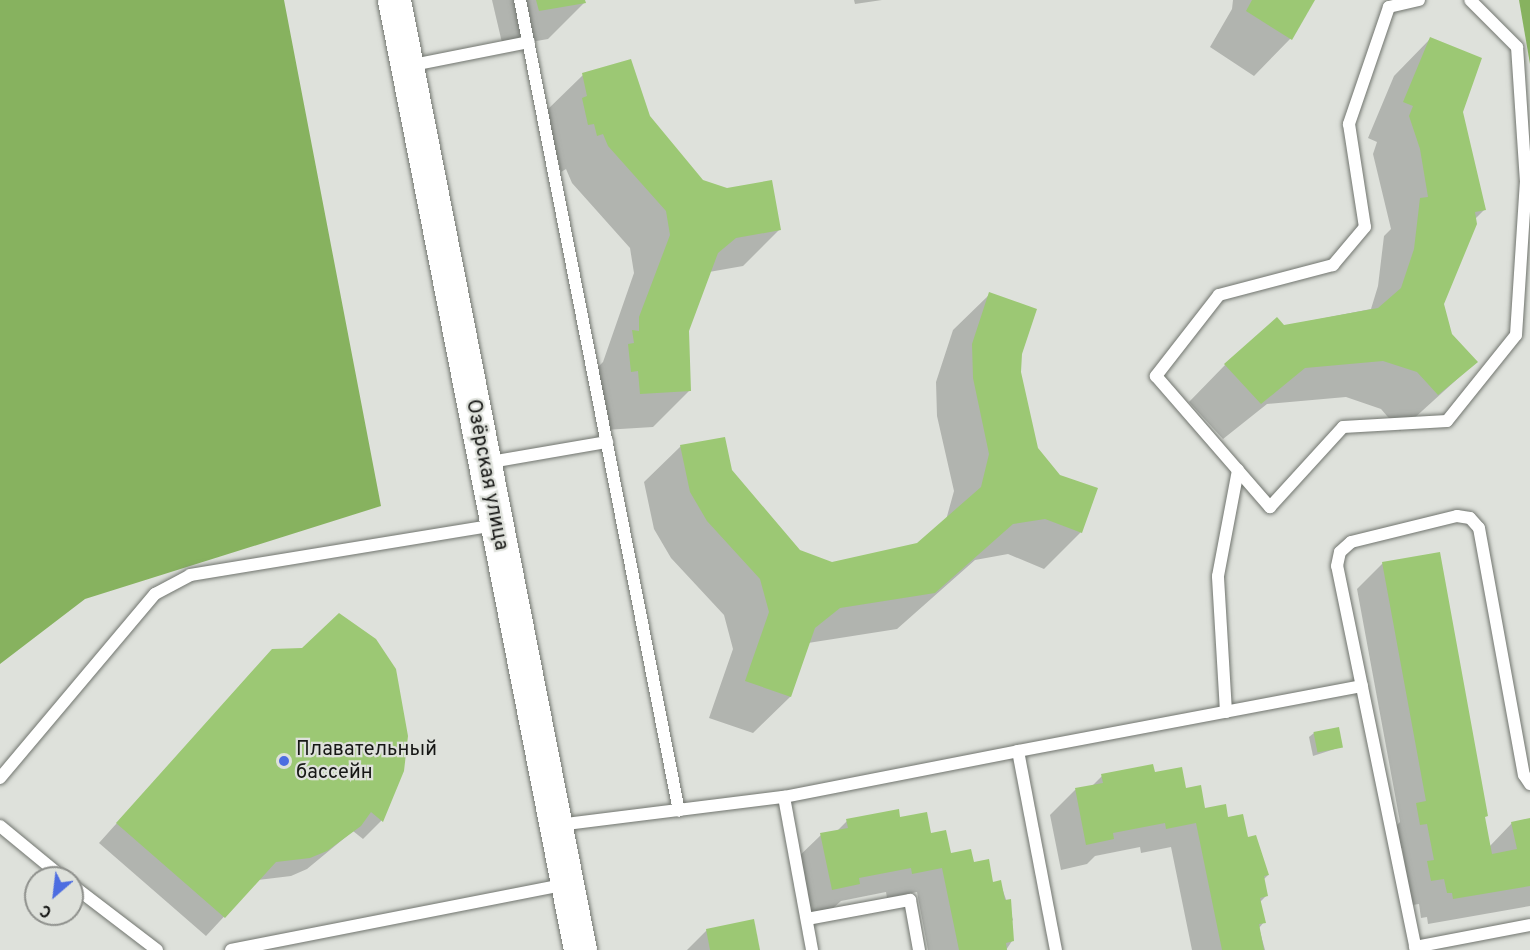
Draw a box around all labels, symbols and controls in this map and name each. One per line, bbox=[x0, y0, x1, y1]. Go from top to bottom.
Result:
street label: Озёрская улица bbox=[460, 398, 512, 552]
place label: Плавательный бассейн bbox=[296, 738, 437, 785]
marker: Плавательный бассейн bbox=[277, 754, 291, 768]
north arrow bbox=[24, 866, 84, 926]
text: С bbox=[37, 899, 56, 921]

